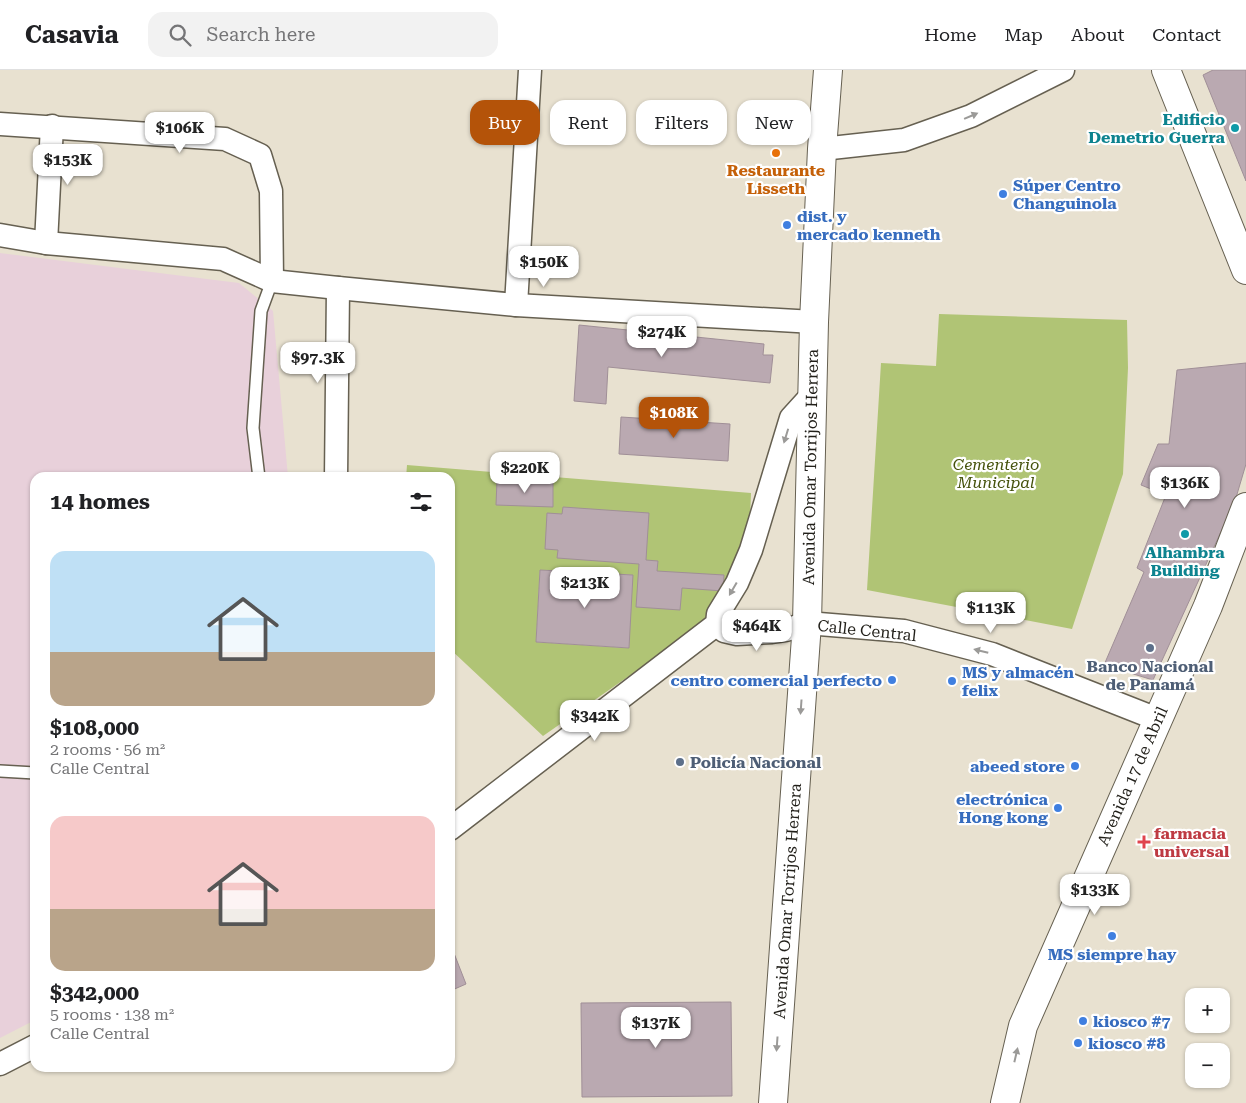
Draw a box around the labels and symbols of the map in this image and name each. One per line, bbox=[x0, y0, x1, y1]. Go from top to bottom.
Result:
place label: Edificio Demetrio Guerra bbox=[1088, 110, 1226, 147]
one-way arrow bbox=[964, 111, 978, 119]
pin: $106K bbox=[145, 112, 215, 154]
marker: Edificio Demetrio Guerra bbox=[1229, 122, 1241, 134]
pin: $153K bbox=[33, 144, 103, 186]
marker: Restaurante Lisseth bbox=[770, 147, 782, 159]
place label: Restaurante Lisseth bbox=[727, 161, 825, 198]
place label: Súper Centro Changuinola bbox=[1013, 176, 1121, 213]
marker: Súper Centro Changuinola bbox=[997, 188, 1009, 200]
place label: dist. y mercado kenneth bbox=[797, 207, 941, 244]
marker: dist. y mercado kenneth bbox=[781, 219, 793, 231]
pin: $150K bbox=[509, 246, 579, 288]
pin: $274K bbox=[627, 316, 697, 358]
pin: $97.3K bbox=[277, 342, 359, 384]
street label: Avenida Omar Torrijos Herrera bbox=[799, 348, 822, 585]
pin: $108K bbox=[639, 396, 709, 439]
one-way arrow bbox=[781, 428, 789, 443]
pin: $220K bbox=[490, 452, 560, 494]
park label: Cementerio Municipal bbox=[953, 455, 1039, 492]
pin: $136K bbox=[1150, 466, 1220, 509]
marker: Alhambra Building bbox=[1179, 528, 1191, 540]
place label: Alhambra Building bbox=[1145, 543, 1225, 580]
pin: $213K bbox=[550, 566, 620, 609]
one-way arrow bbox=[729, 582, 737, 597]
pin: $113K bbox=[956, 592, 1026, 634]
pin: $464K bbox=[722, 610, 792, 652]
street label: Calle Central bbox=[816, 616, 917, 645]
marker: Banco Nacional de Panamá bbox=[1144, 642, 1156, 654]
one-way arrow bbox=[974, 647, 989, 655]
place label: Banco Nacional de Panamá bbox=[1087, 657, 1214, 694]
place label: MS y almacén felix bbox=[962, 663, 1074, 700]
place label: centro comercial perfecto bbox=[670, 671, 882, 690]
marker: centro comercial perfecto bbox=[886, 674, 898, 686]
marker: MS y almacén felix bbox=[946, 675, 958, 687]
one-way arrow bbox=[797, 699, 805, 715]
pin: $342K bbox=[560, 700, 630, 742]
street label: Avenida 17 de Abril bbox=[1093, 704, 1172, 849]
place label: Policía Nacional bbox=[690, 753, 822, 772]
marker: Policía Nacional bbox=[674, 756, 686, 768]
place label: abeed store bbox=[970, 757, 1065, 776]
marker: abeed store bbox=[1069, 760, 1081, 772]
street label: Avenida Omar Torrijos Herrera bbox=[770, 782, 805, 1020]
place label: electrónica Hong kong bbox=[956, 790, 1049, 827]
marker: electrónica Hong kong bbox=[1052, 802, 1064, 814]
place label: farmacia universal bbox=[1154, 824, 1230, 861]
marker: farmacia universal bbox=[1138, 836, 1150, 848]
pin: $133K bbox=[1060, 874, 1130, 916]
marker: MS siempre hay bbox=[1106, 930, 1118, 942]
place label: MS siempre hay bbox=[1048, 945, 1177, 964]
pin: $137K bbox=[621, 1006, 691, 1049]
place label: kiosco #7 bbox=[1093, 1012, 1170, 1031]
marker: kiosco #7 bbox=[1077, 1015, 1089, 1027]
place label: kiosco #8 bbox=[1088, 1034, 1165, 1053]
one-way arrow bbox=[773, 1036, 781, 1052]
marker: kiosco #8 bbox=[1072, 1037, 1084, 1049]
one-way arrow bbox=[1012, 1048, 1020, 1063]

